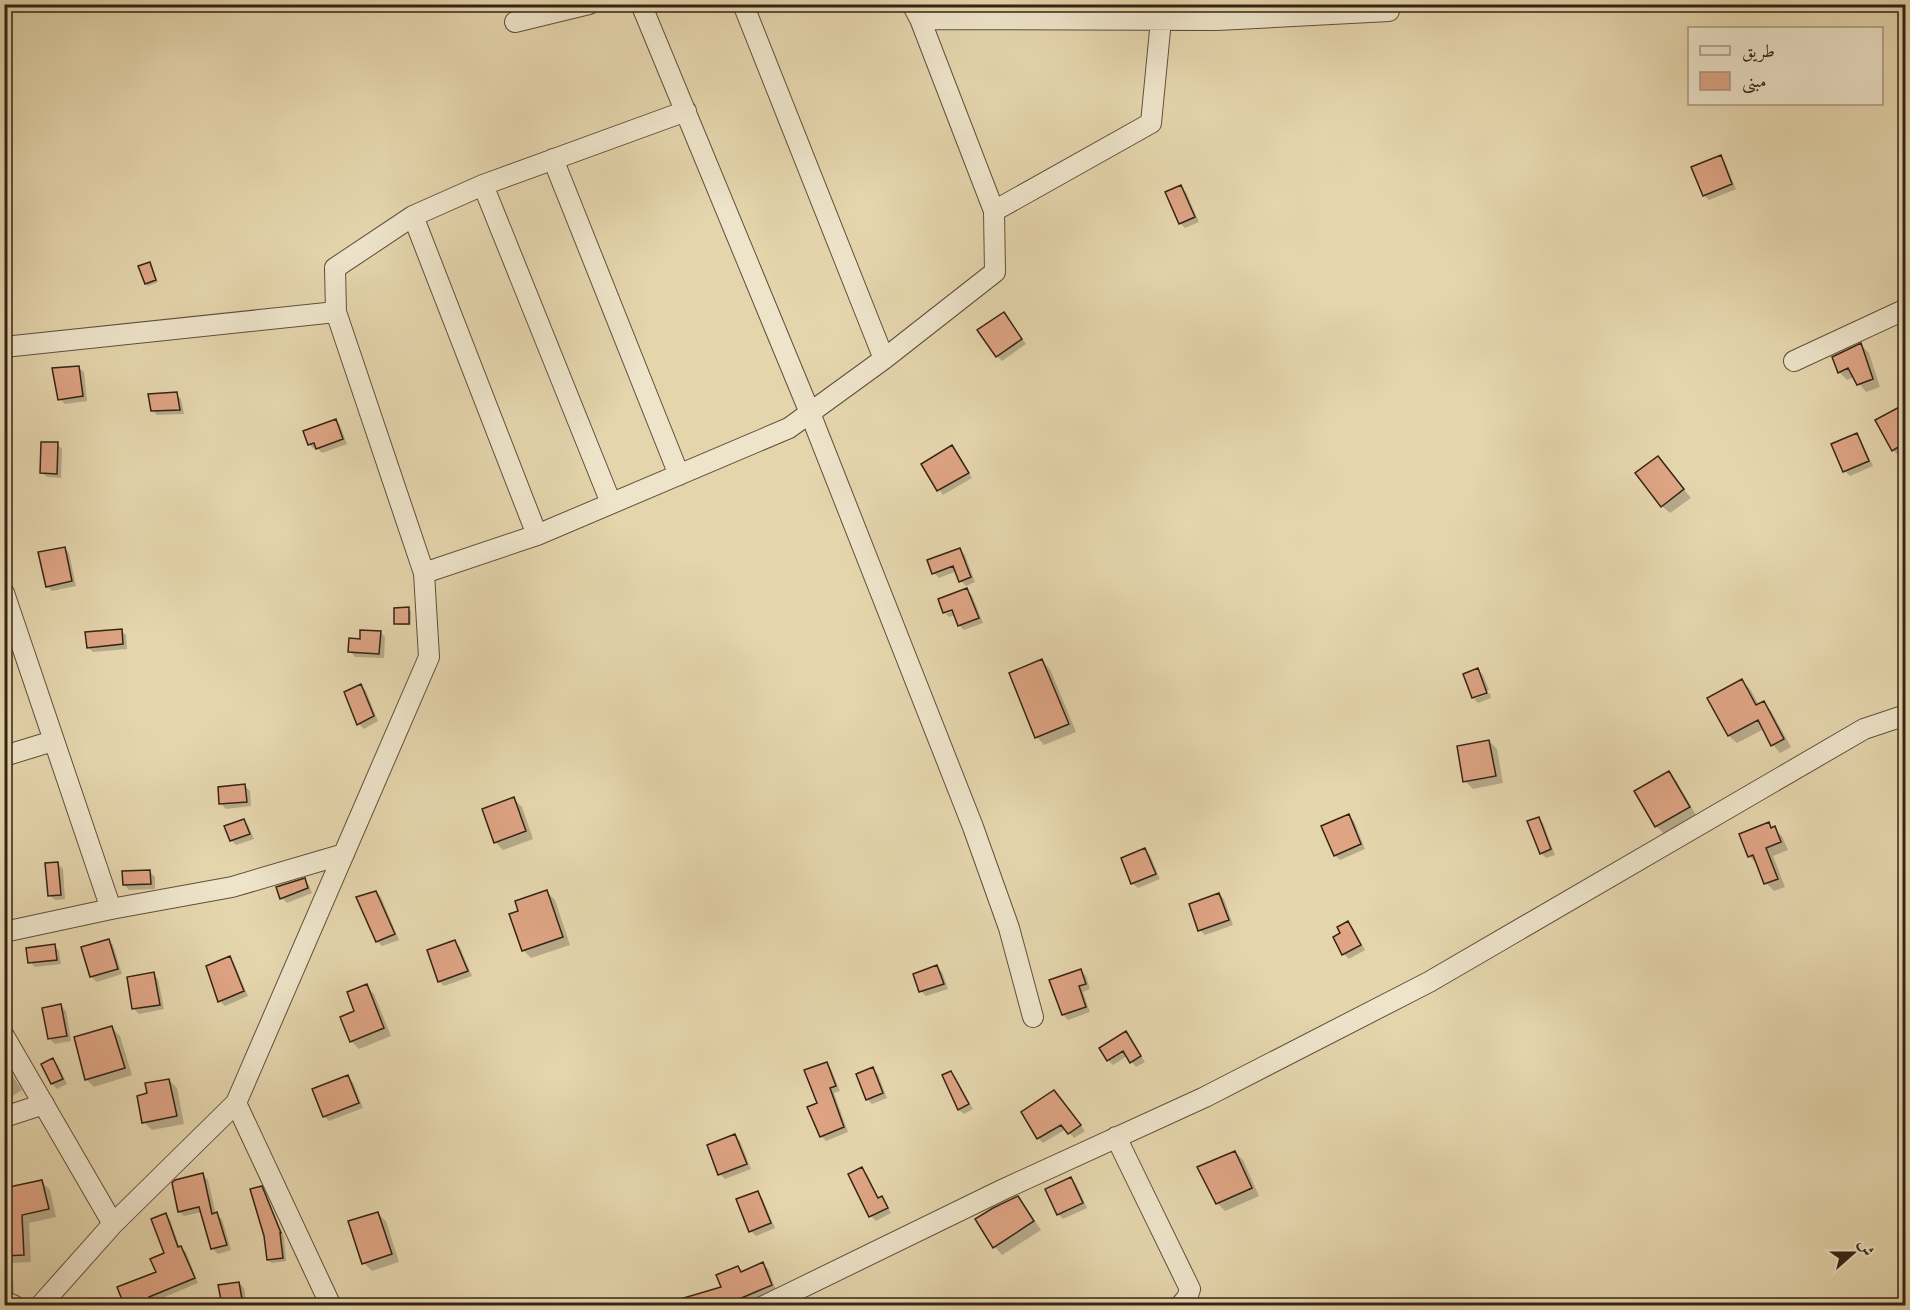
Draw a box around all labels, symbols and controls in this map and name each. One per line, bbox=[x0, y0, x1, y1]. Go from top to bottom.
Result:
legend bbox=[1688, 27, 1883, 105]
text: طريق bbox=[1742, 39, 1775, 63]
text: مبنى bbox=[1742, 69, 1767, 94]
north arrow bbox=[1823, 1223, 1883, 1283]
text: ش bbox=[1853, 1237, 1879, 1259]

